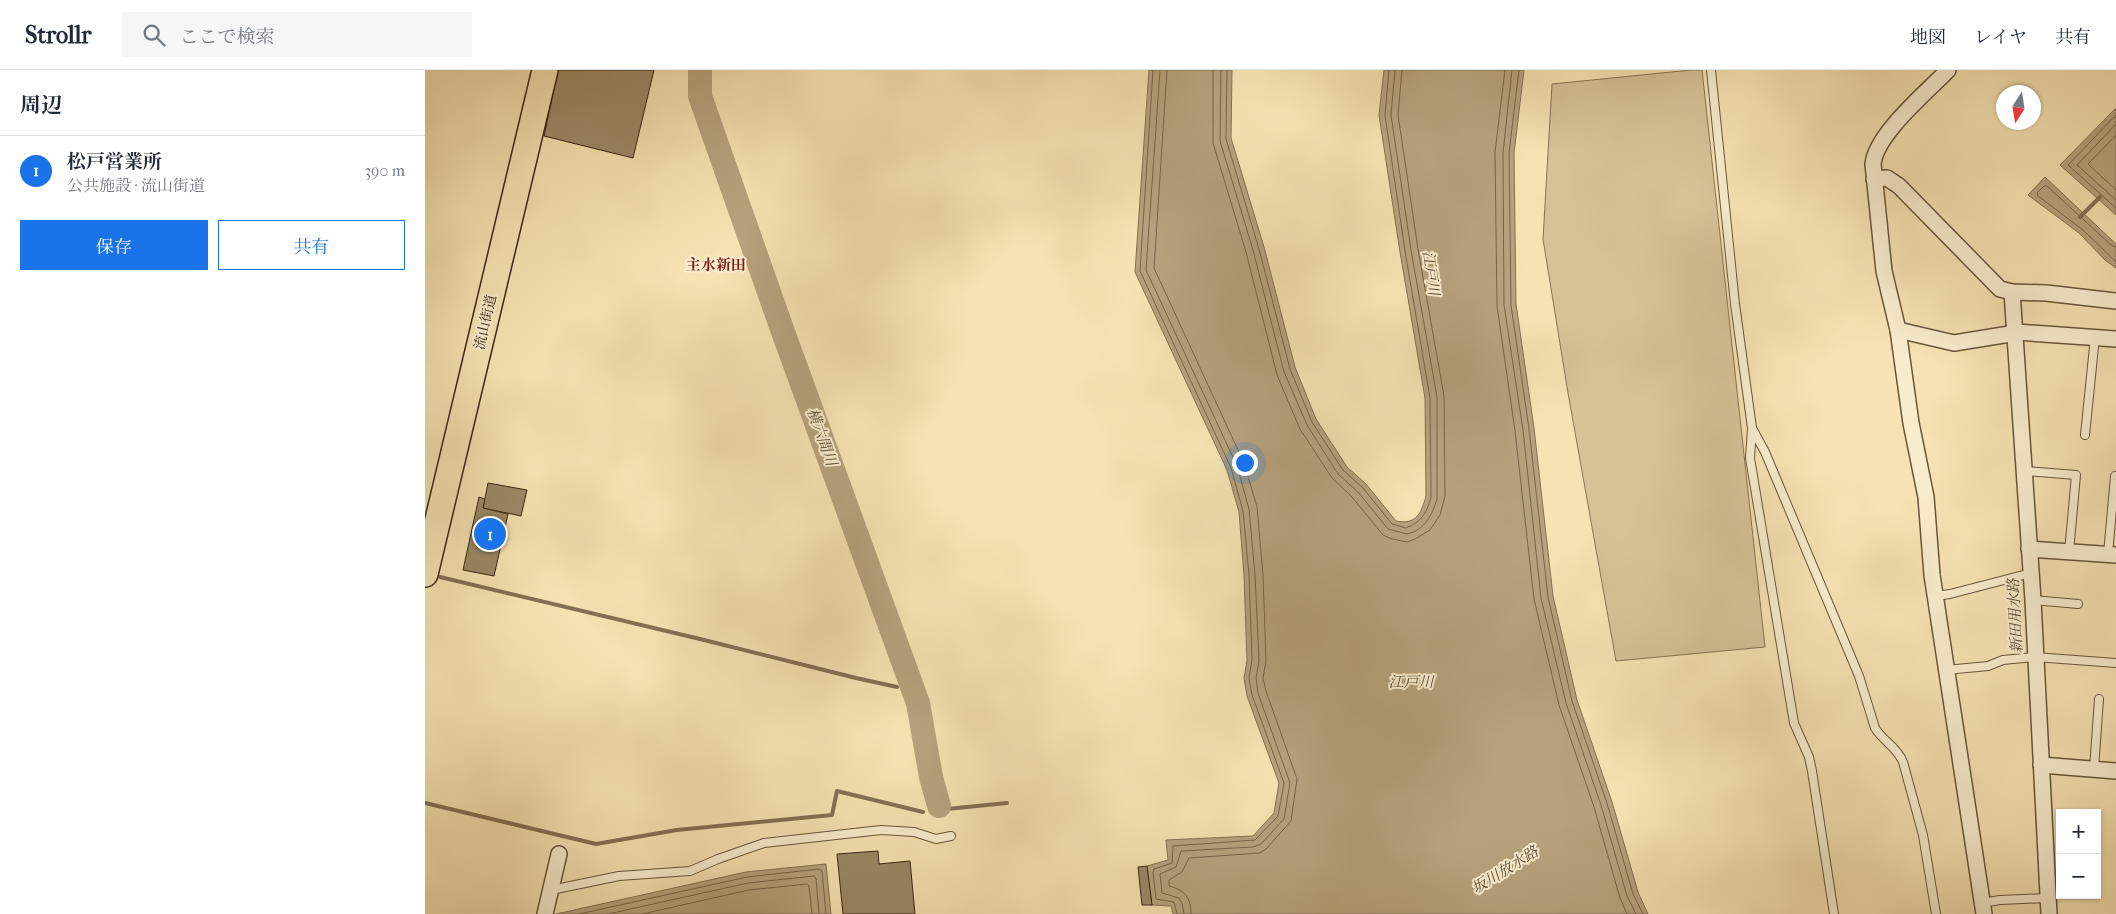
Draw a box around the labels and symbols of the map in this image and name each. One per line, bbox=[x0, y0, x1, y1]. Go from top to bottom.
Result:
north arrow bbox=[1996, 85, 2041, 130]
water label: 江戸川 bbox=[1419, 249, 1443, 299]
district label: 主水新田 bbox=[686, 256, 746, 274]
street label: 流山街道 bbox=[471, 293, 500, 351]
water label: 横六間川 bbox=[803, 406, 841, 470]
your location bbox=[1232, 450, 1258, 476]
pin: 1 bbox=[474, 515, 506, 553]
water label: 新田用水路 bbox=[2004, 577, 2026, 654]
water label: 江戸川 bbox=[1388, 673, 1435, 691]
water label: 坂川放水路 bbox=[1468, 842, 1542, 898]

